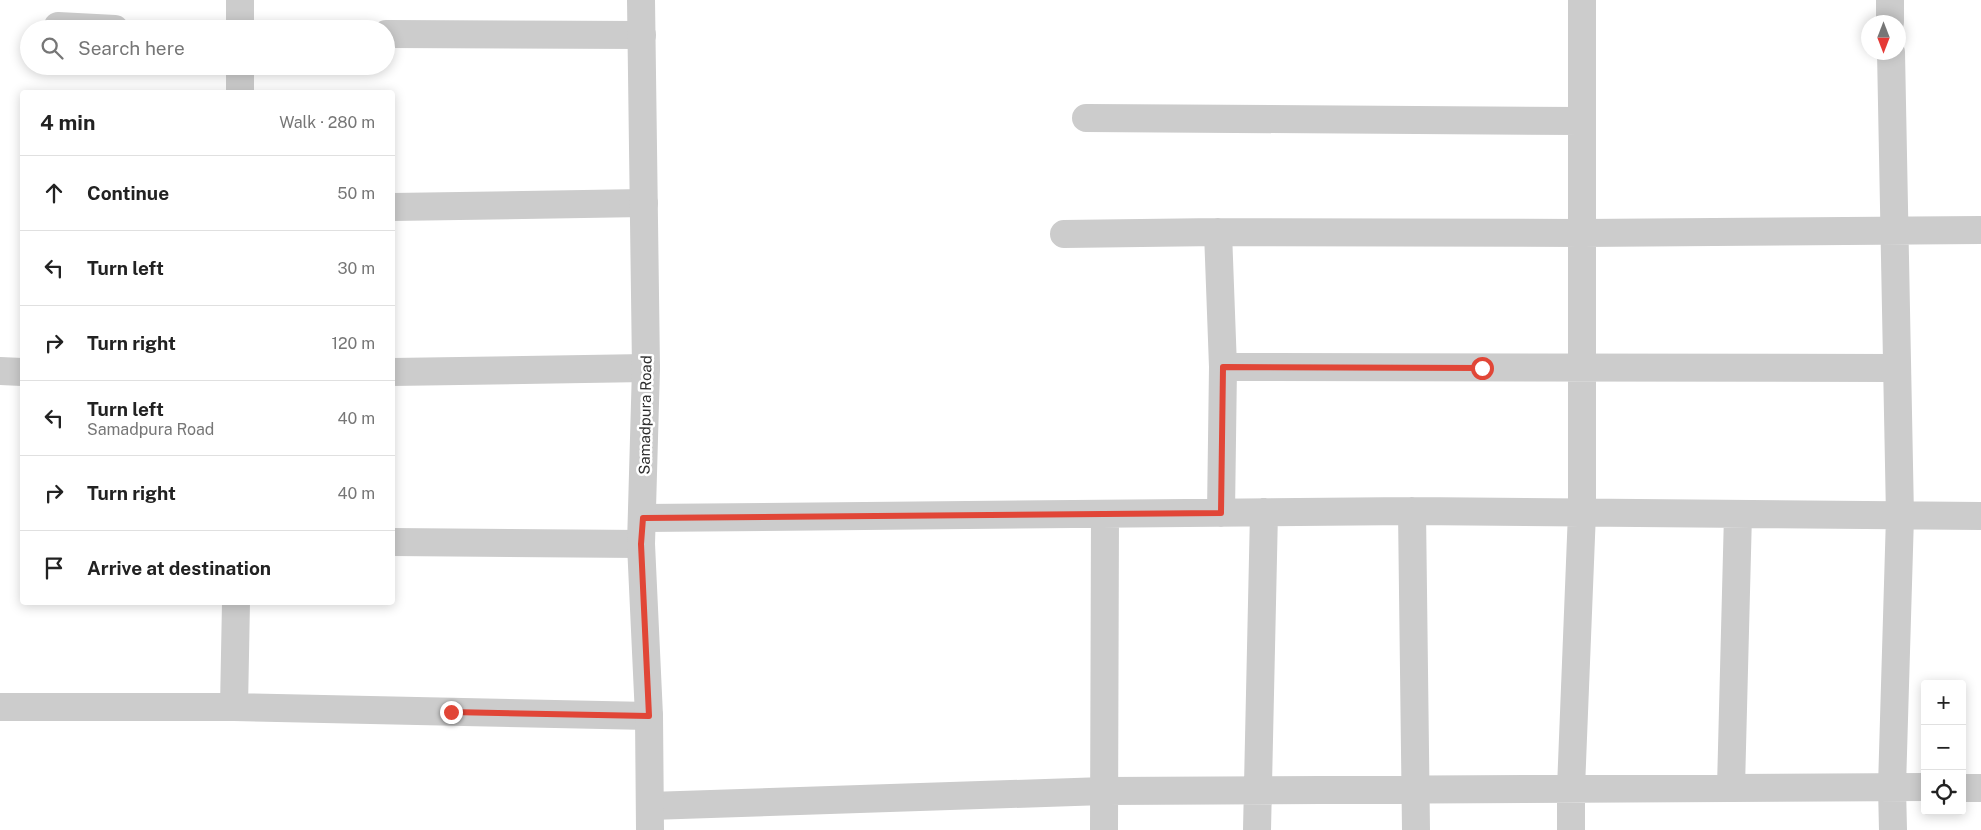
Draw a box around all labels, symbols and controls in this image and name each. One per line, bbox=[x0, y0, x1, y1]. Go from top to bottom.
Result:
north arrow bbox=[1861, 15, 1906, 60]
search box bbox=[20, 20, 395, 75]
icon: search bbox=[38, 34, 66, 62]
text: Search here bbox=[78, 37, 185, 59]
text: 4 min bbox=[40, 110, 95, 135]
text: Walk · 280 m bbox=[279, 113, 375, 132]
icon: ahead bbox=[40, 179, 68, 207]
text: Continue bbox=[87, 182, 169, 204]
text: 50 m bbox=[337, 184, 375, 203]
icon: left bbox=[40, 254, 68, 282]
text: Turn left bbox=[87, 257, 164, 279]
text: 30 m bbox=[338, 259, 375, 278]
icon: right bbox=[40, 329, 68, 357]
text: Turn right bbox=[87, 332, 176, 354]
text: 120 m bbox=[331, 334, 375, 353]
street label: Samadpura Road bbox=[635, 355, 655, 475]
route start bbox=[1471, 357, 1494, 380]
text: Turn left bbox=[87, 398, 164, 420]
icon: left bbox=[40, 404, 68, 432]
text: 40 m bbox=[337, 409, 375, 428]
text: Samadpura Road bbox=[87, 420, 214, 439]
icon: right bbox=[40, 479, 68, 507]
text: Turn right bbox=[87, 482, 176, 504]
text: 40 m bbox=[337, 484, 375, 503]
icon: arrive bbox=[40, 554, 68, 582]
text: Arrive at destination bbox=[87, 557, 271, 579]
map controls bbox=[1921, 680, 1966, 815]
button: + bbox=[1921, 680, 1966, 725]
route end bbox=[440, 701, 463, 724]
button: − bbox=[1921, 725, 1966, 770]
button: locate bbox=[1921, 770, 1966, 815]

